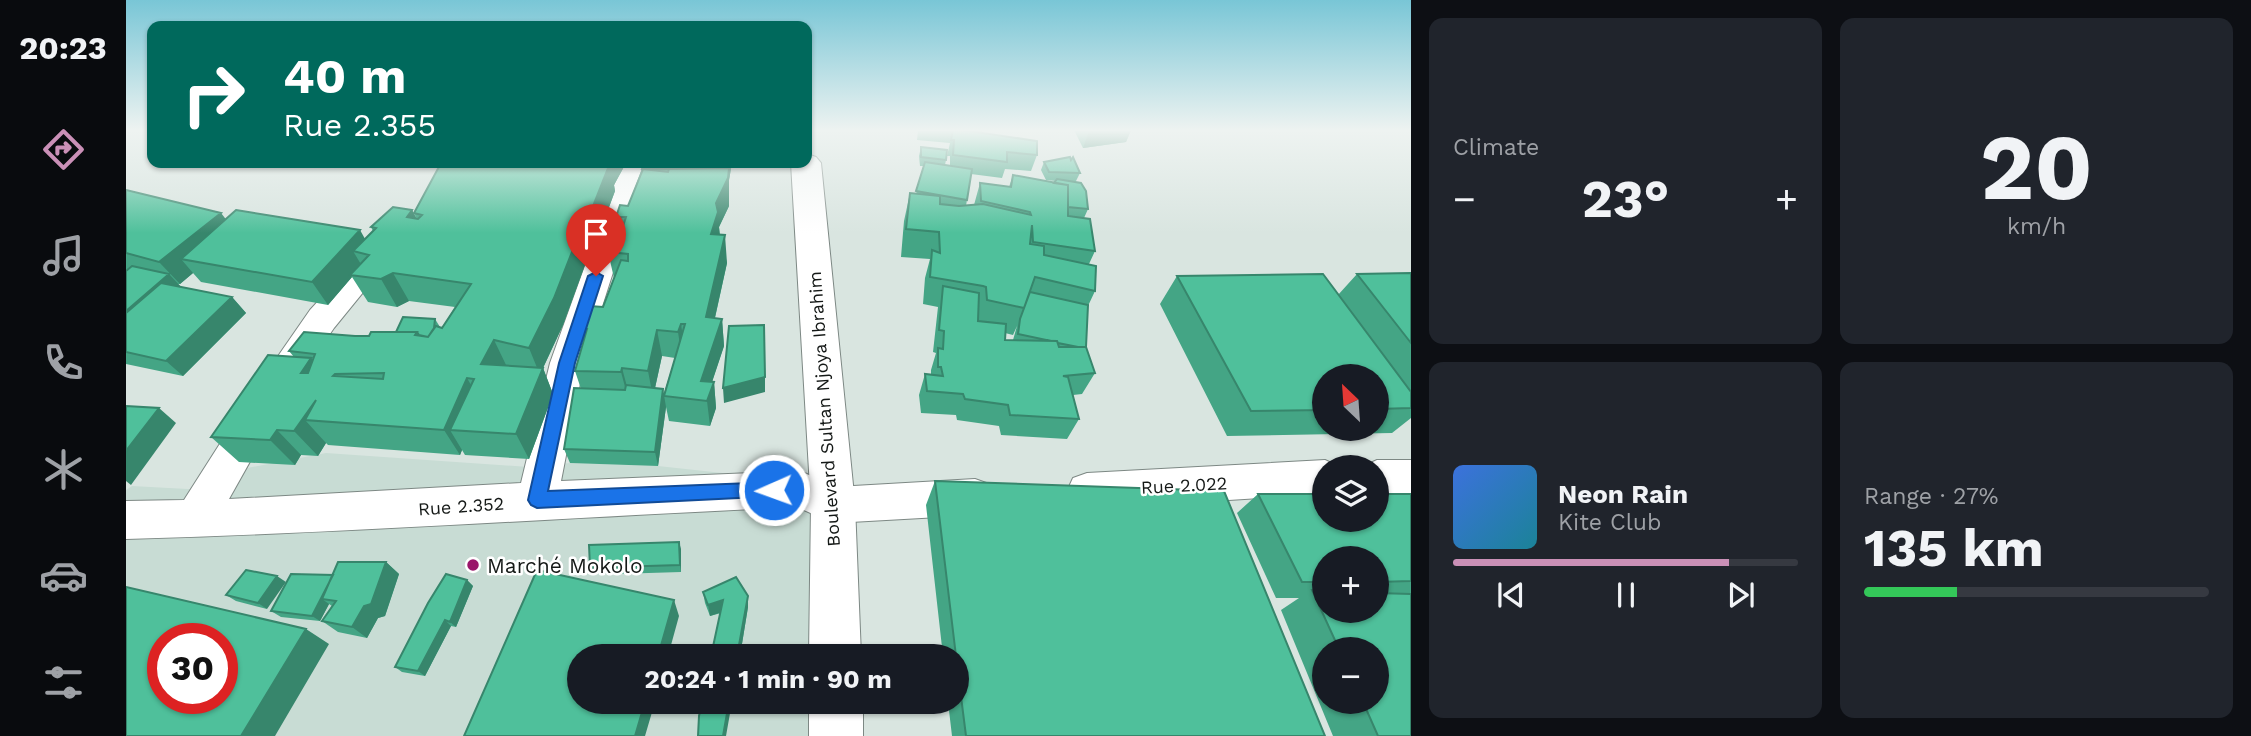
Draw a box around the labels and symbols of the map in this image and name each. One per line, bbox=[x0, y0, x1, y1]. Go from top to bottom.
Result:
pin bbox=[566, 204, 626, 276]
street label: Boulevard Sultan Njoya Ibrahim bbox=[804, 271, 844, 547]
north arrow bbox=[1312, 364, 1390, 441]
position arrow bbox=[737, 453, 811, 527]
street label: Rue 2.022 bbox=[1140, 472, 1228, 498]
street label: Rue 2.352 bbox=[417, 493, 505, 519]
place label: Marché Mokolo bbox=[487, 553, 642, 578]
marker: Marché Mokolo bbox=[465, 557, 481, 573]
speed limit sign: 30 bbox=[147, 623, 238, 714]

